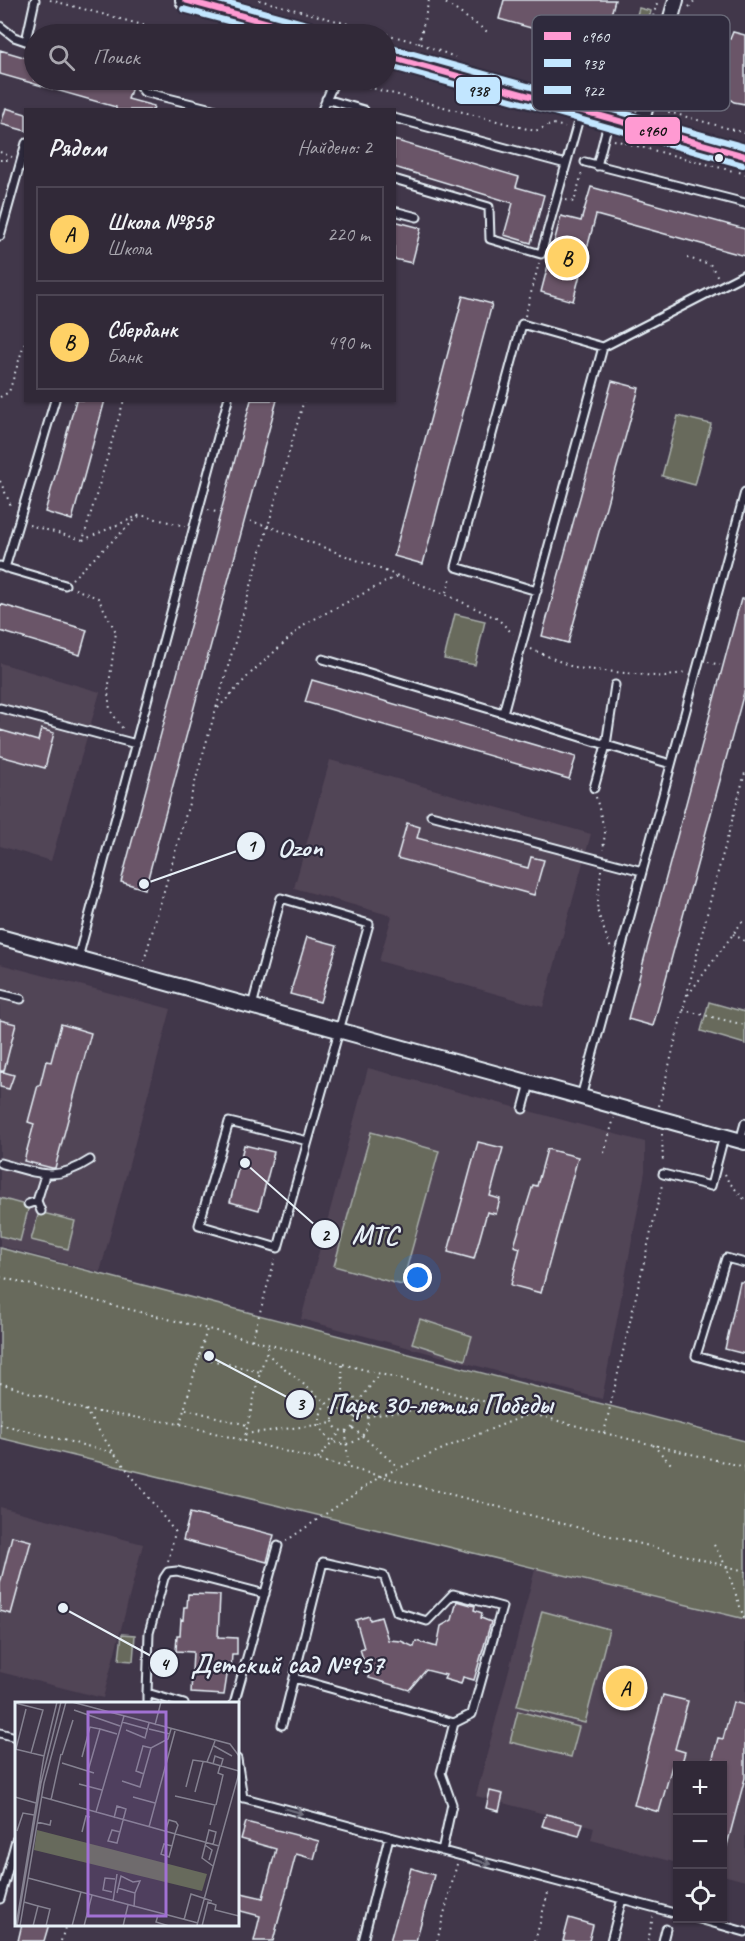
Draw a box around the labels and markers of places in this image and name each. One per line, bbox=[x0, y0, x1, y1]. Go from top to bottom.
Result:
unlabelled marker bbox=[713, 152, 725, 164]
pin: B bbox=[548, 236, 586, 280]
callout: Ozon bbox=[236, 824, 335, 869]
callout: МТС bbox=[310, 1212, 410, 1257]
callout: Парк 30-летия Победы bbox=[285, 1381, 565, 1426]
callout: Детский сад №957 bbox=[149, 1641, 395, 1686]
pin: A bbox=[606, 1666, 644, 1710]

